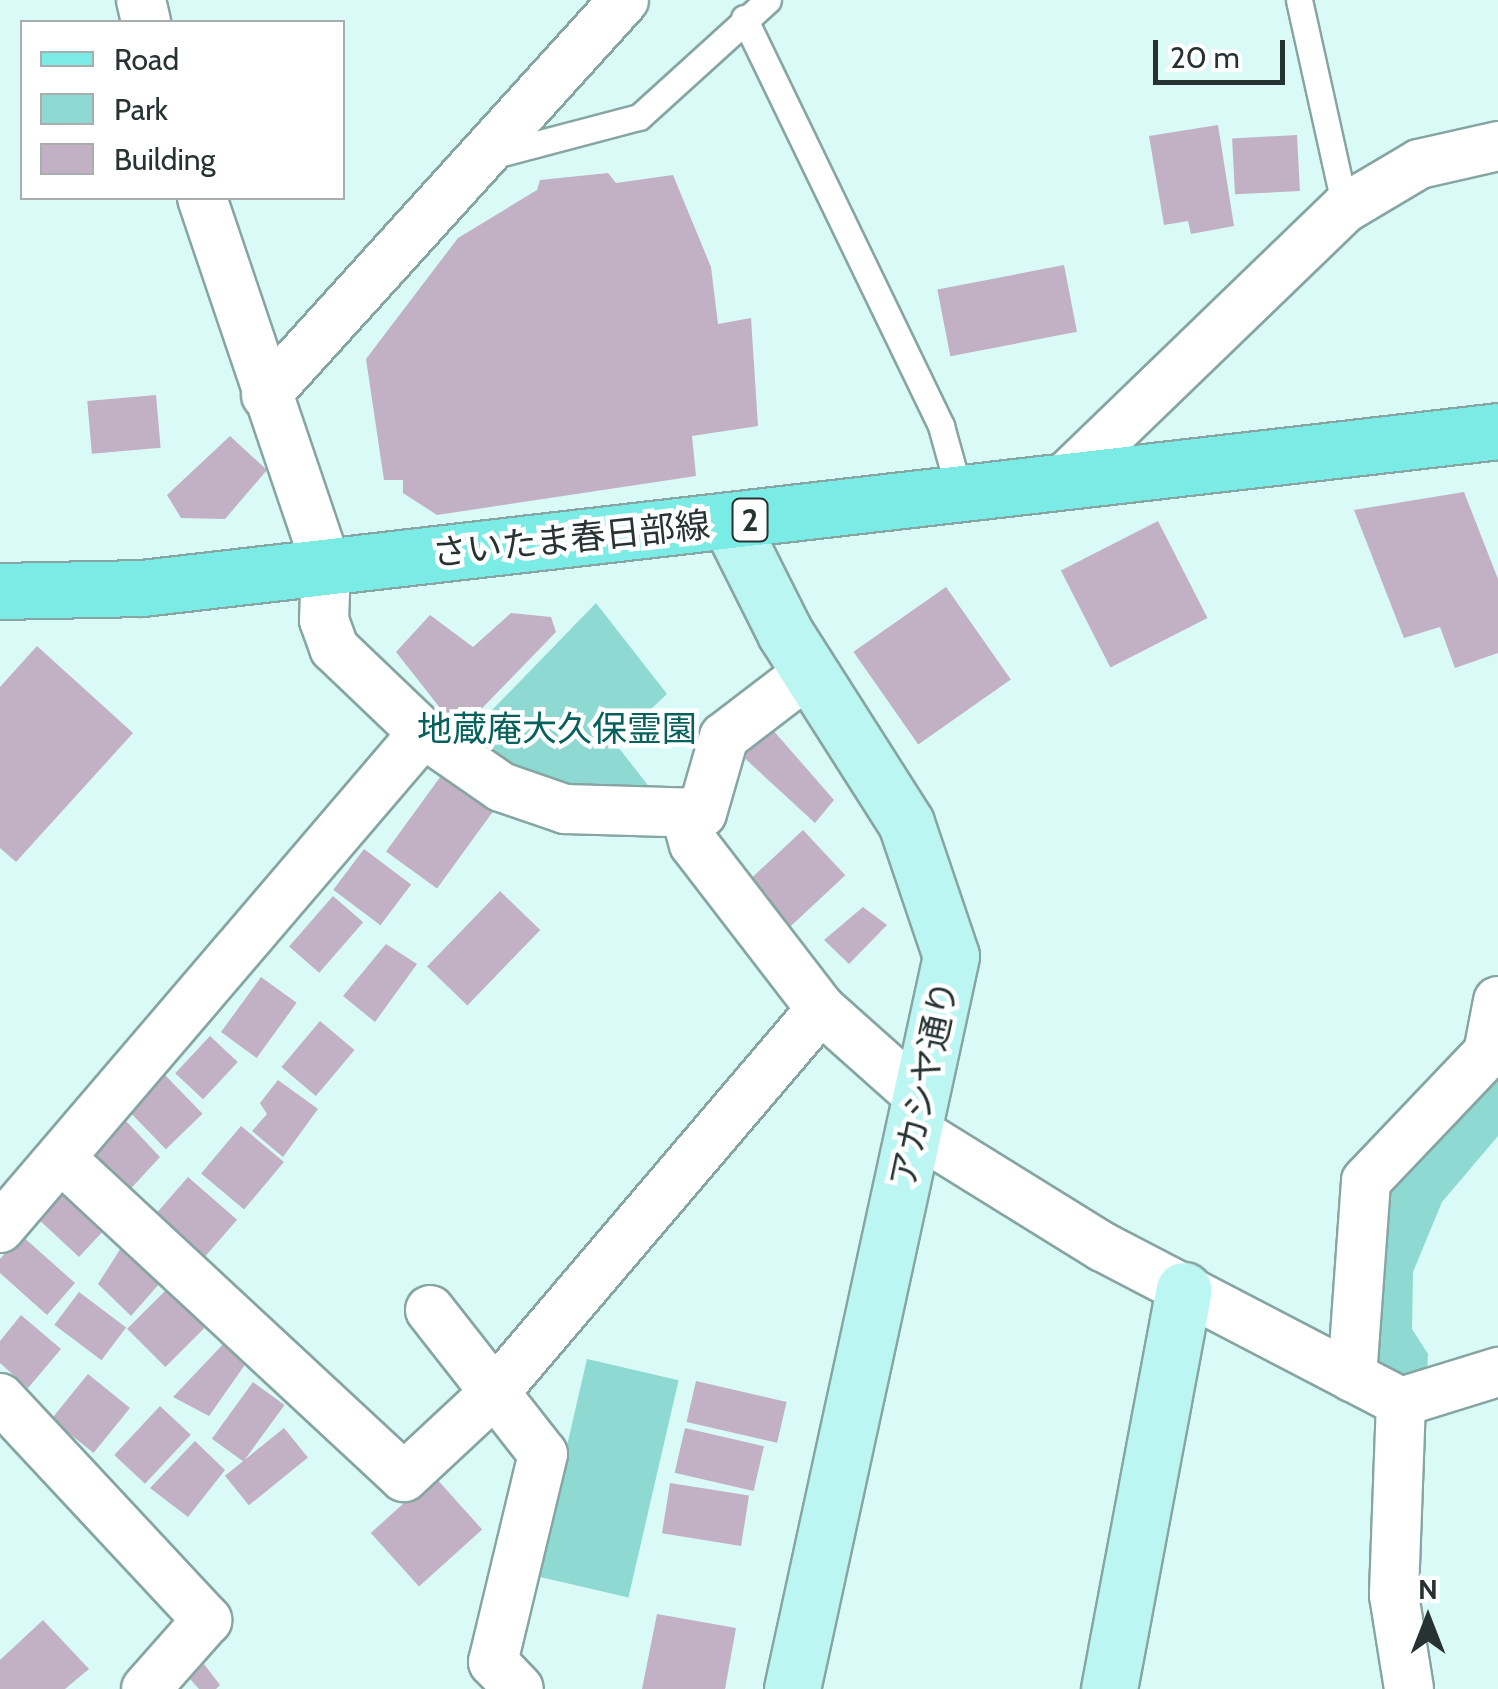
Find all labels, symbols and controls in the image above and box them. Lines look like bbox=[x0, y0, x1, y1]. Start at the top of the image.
legend bbox=[20, 20, 345, 200]
scale bar bbox=[1158, 20, 1290, 82]
text: 20 m bbox=[1170, 39, 1240, 76]
text: Road bbox=[114, 41, 179, 78]
text: Park bbox=[114, 91, 168, 128]
text: Building bbox=[114, 141, 216, 178]
road number: 2 bbox=[730, 493, 770, 547]
street label: さいたま春日部線 bbox=[430, 503, 712, 575]
park label: 地蔵庵大久保霊園 bbox=[417, 708, 697, 750]
street label: アカシヤ通り bbox=[882, 977, 966, 1191]
north arrow bbox=[1378, 1569, 1478, 1669]
text: N bbox=[1418, 1572, 1438, 1606]

